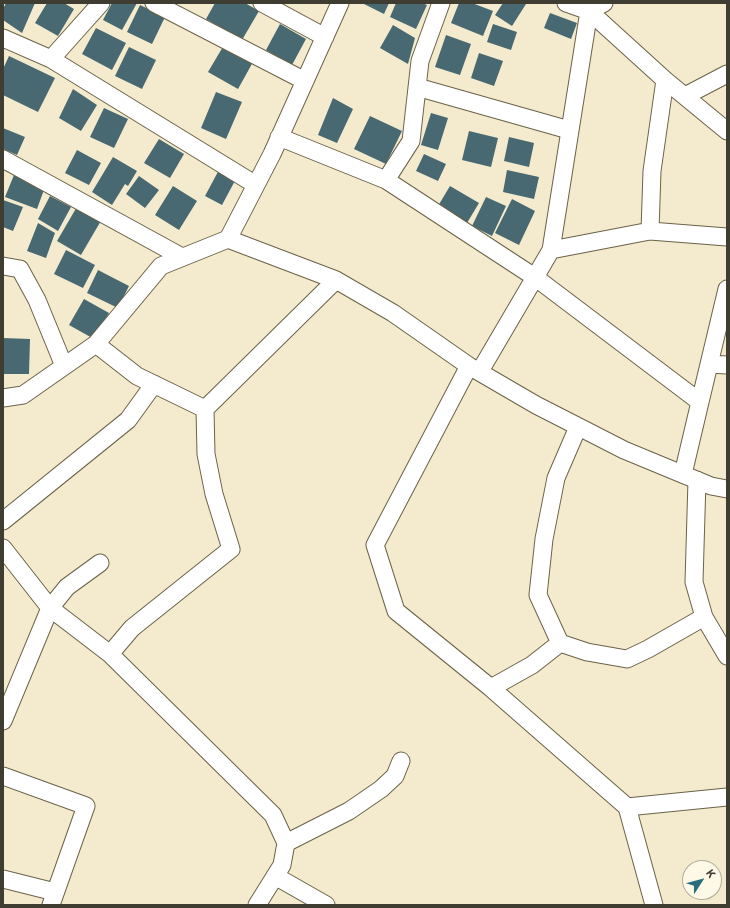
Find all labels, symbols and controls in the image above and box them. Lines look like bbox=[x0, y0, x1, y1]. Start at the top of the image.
north arrow bbox=[682, 860, 722, 900]
text: K bbox=[703, 866, 719, 881]

